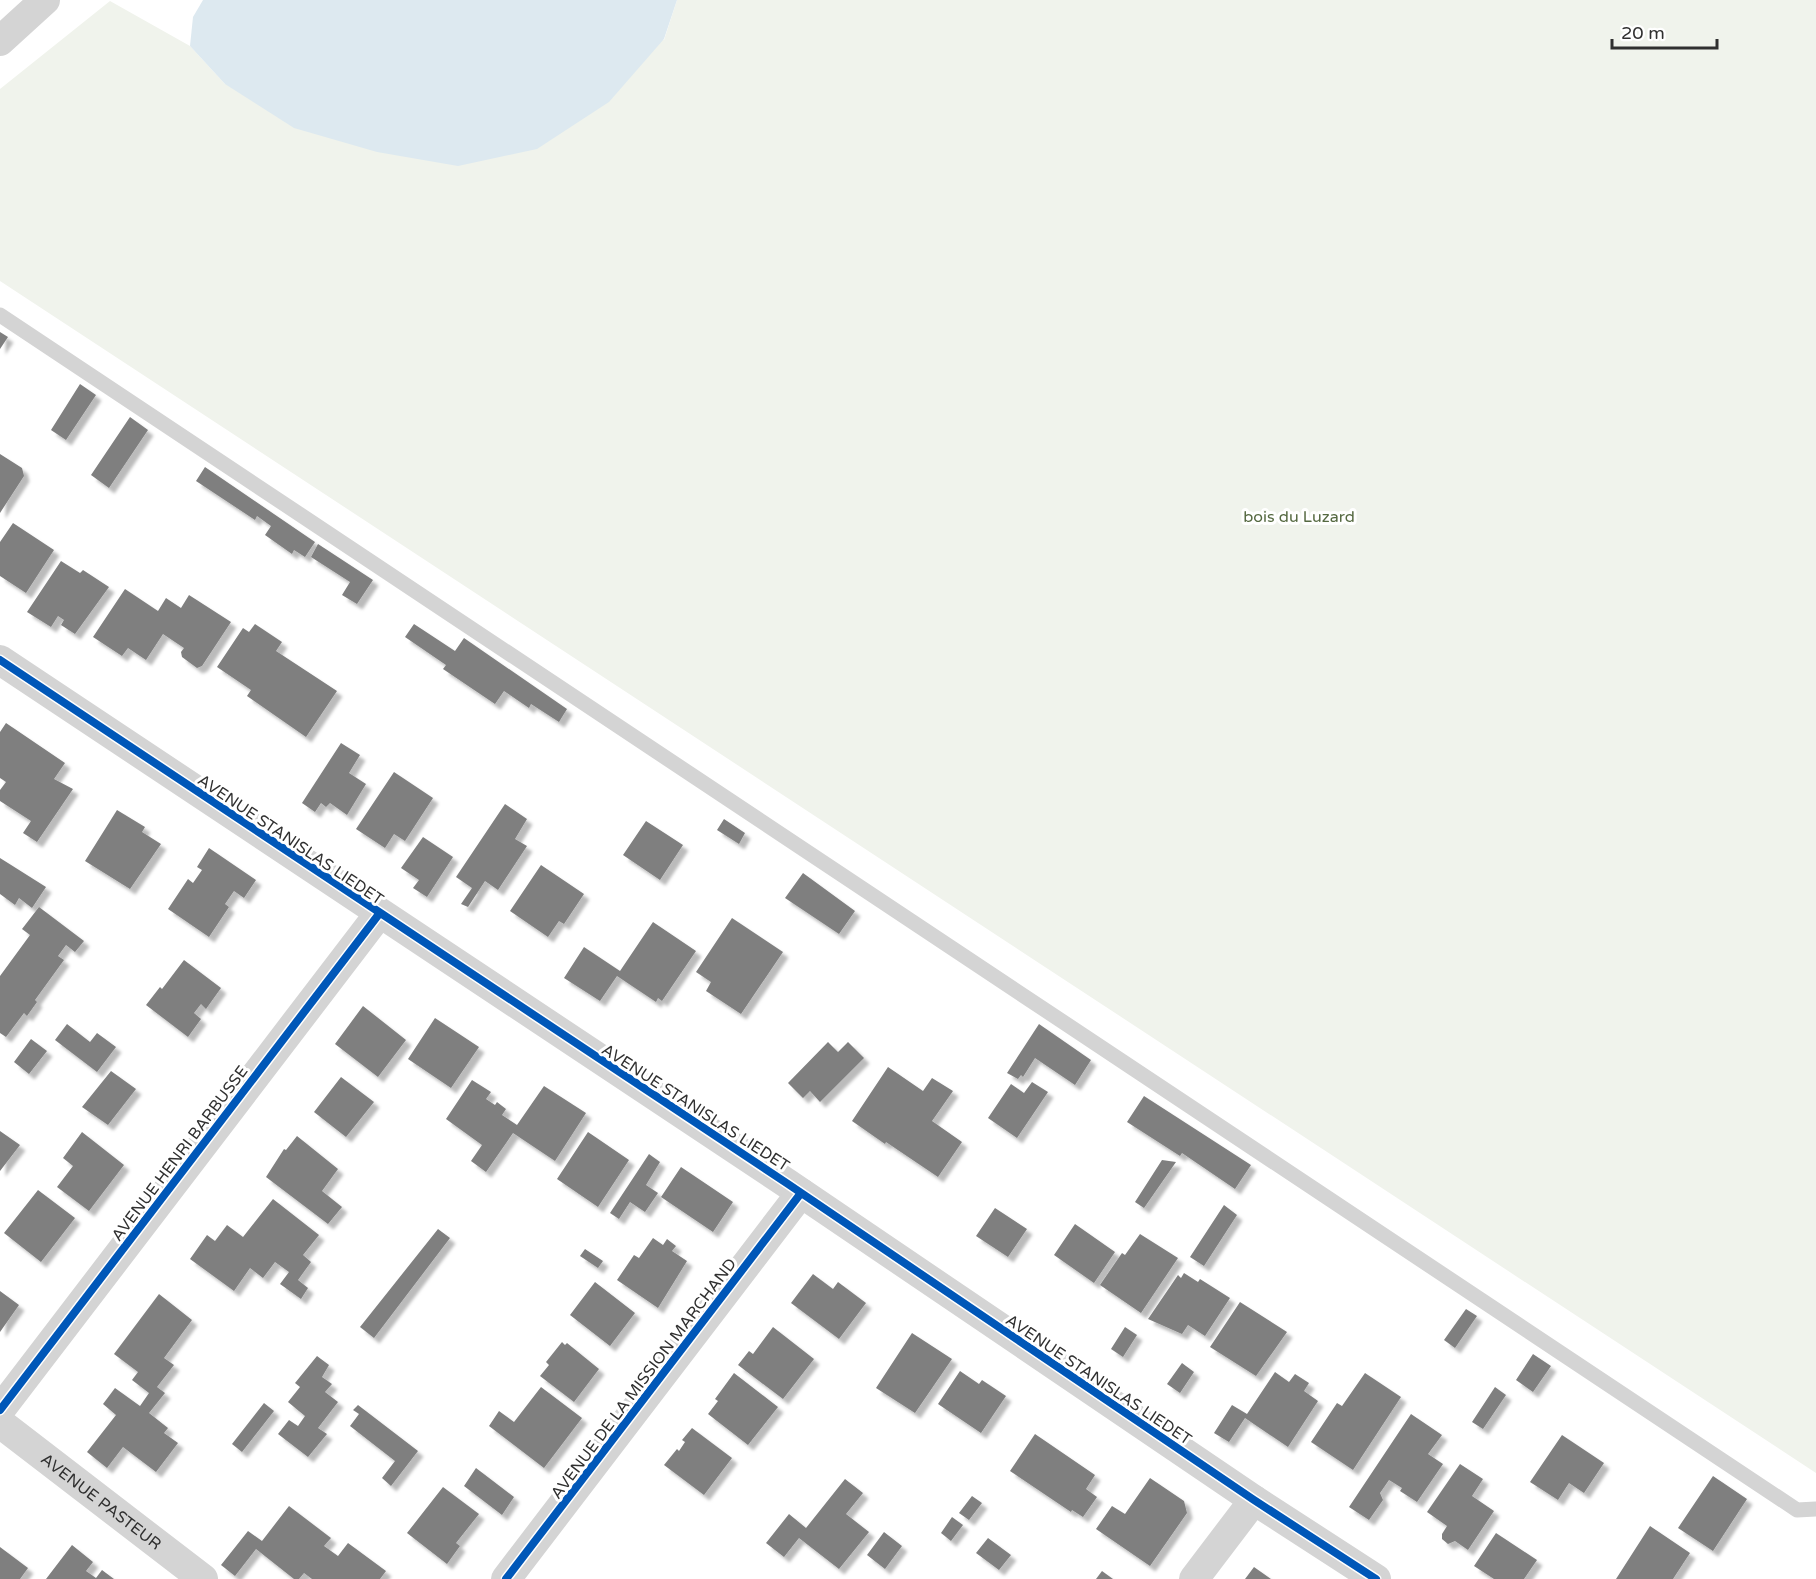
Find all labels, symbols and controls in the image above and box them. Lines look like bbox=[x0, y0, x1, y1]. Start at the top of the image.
scale bar bbox=[1612, 12, 1717, 50]
text: 20 m bbox=[1621, 22, 1665, 44]
park label: bois du Luzard bbox=[1243, 507, 1355, 527]
street label: AVENUE STANISLAS LIEDET bbox=[194, 770, 387, 910]
street label: AVENUE STANISLAS LIEDET bbox=[598, 1040, 793, 1176]
street label: AVENUE HENRI BARBUSSE bbox=[107, 1062, 252, 1245]
street label: AVENUE DE LA MISSION MARCHAND bbox=[547, 1254, 741, 1503]
street label: AVENUE STANISLAS LIEDET bbox=[1002, 1310, 1195, 1450]
street label: AVENUE PASTEUR bbox=[37, 1449, 165, 1554]

